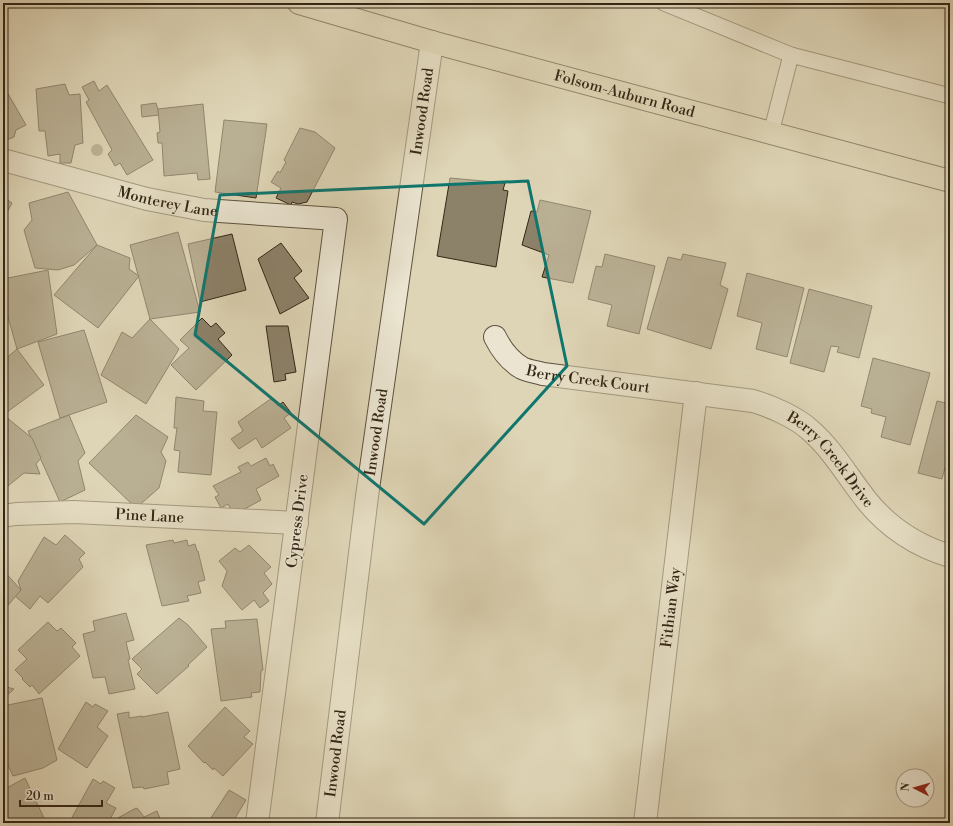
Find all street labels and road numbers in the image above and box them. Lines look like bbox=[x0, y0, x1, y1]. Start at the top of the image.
street label: Inwood Road bbox=[407, 66, 438, 156]
street label: Folsom-Auburn Road bbox=[552, 66, 697, 122]
street label: Monterey Lane bbox=[115, 182, 218, 221]
street label: Berry Creek Court bbox=[523, 361, 652, 398]
street label: Inwood Road bbox=[361, 387, 392, 477]
street label: Berry Creek Drive bbox=[783, 407, 878, 512]
street label: Cypress Drive bbox=[282, 473, 313, 569]
street label: Pine Lane bbox=[115, 505, 185, 527]
street label: Fithian Way bbox=[657, 566, 685, 649]
street label: Inwood Road bbox=[321, 708, 351, 798]

